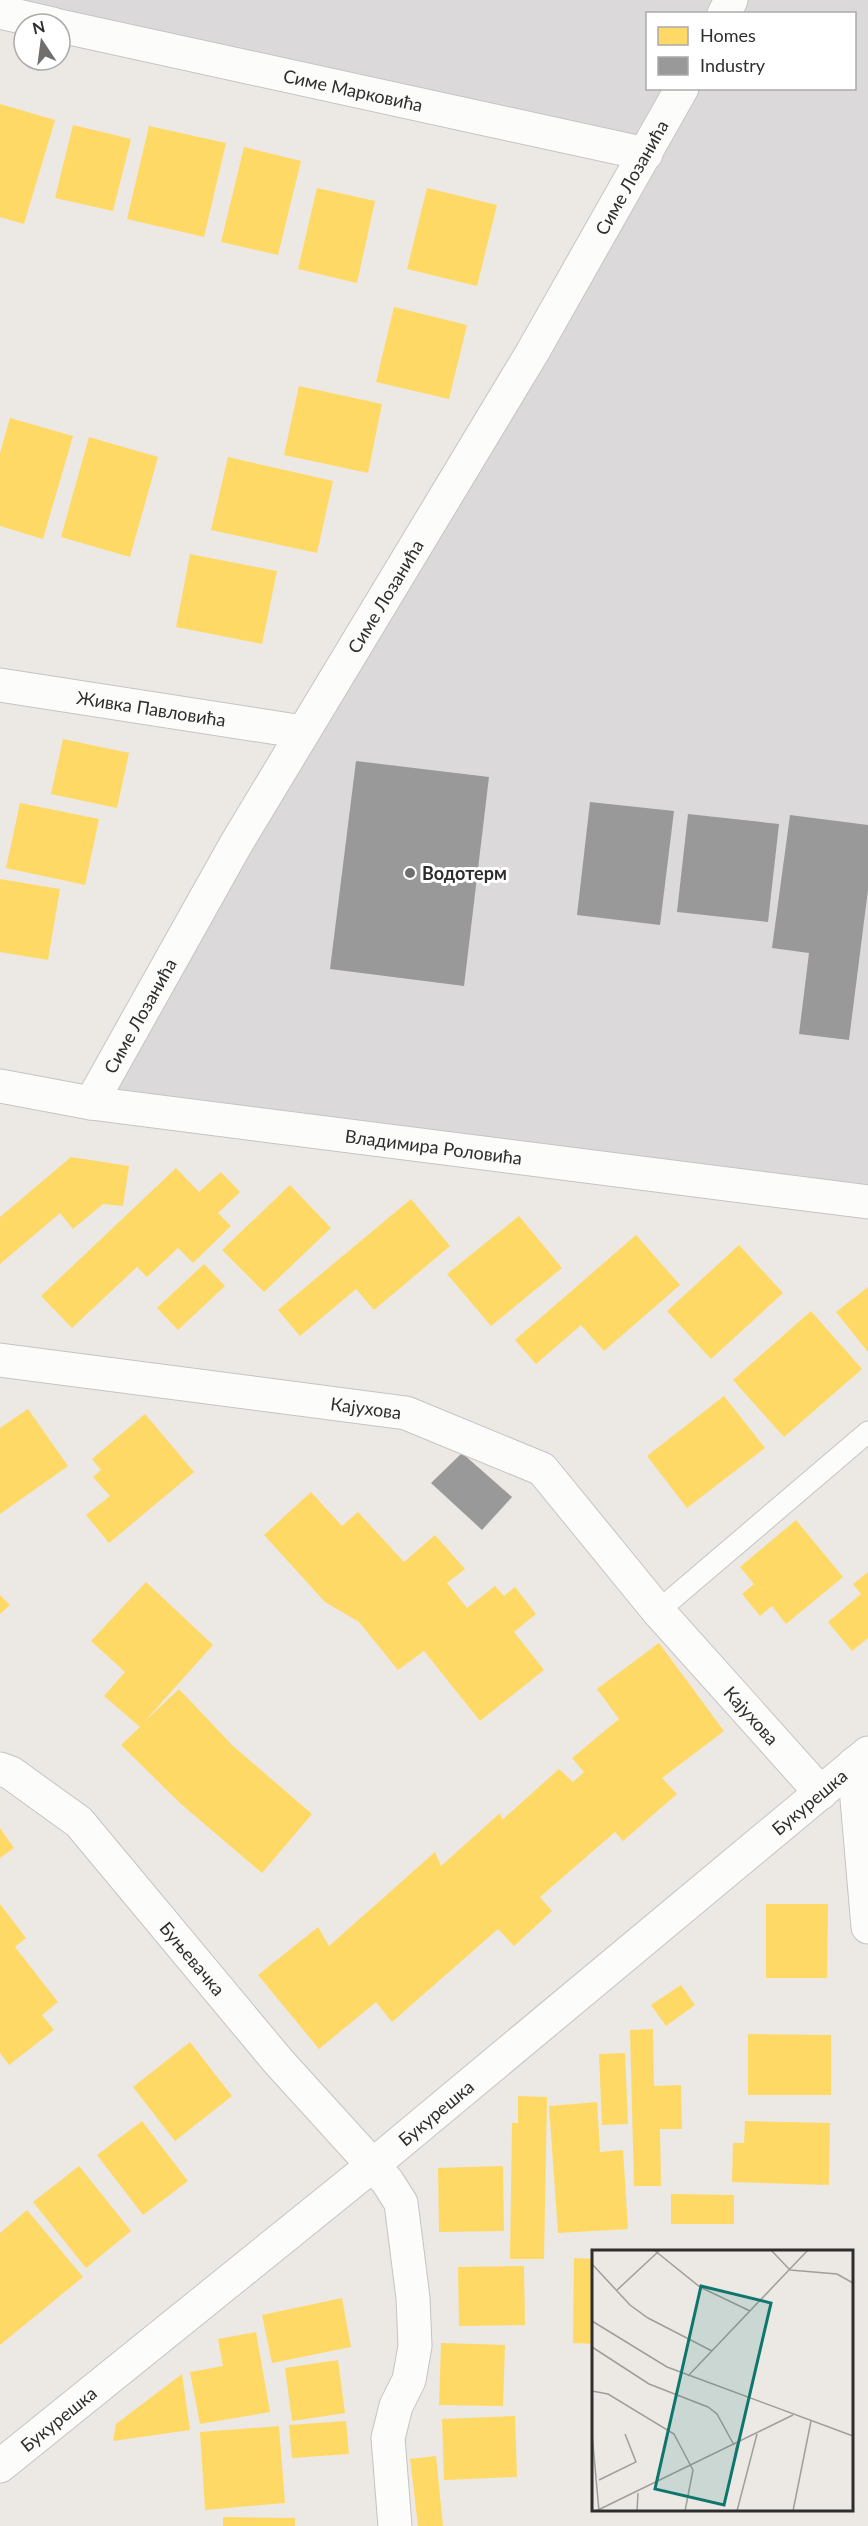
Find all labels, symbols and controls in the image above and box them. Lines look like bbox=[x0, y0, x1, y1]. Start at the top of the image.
north arrow bbox=[12, 12, 72, 72]
legend bbox=[646, 12, 856, 90]
text: N bbox=[30, 16, 47, 38]
text: Homes bbox=[700, 24, 756, 46]
text: Industry bbox=[700, 54, 766, 76]
street label: Симе Марковића bbox=[281, 64, 425, 116]
street label: Симе Лозанића bbox=[590, 116, 673, 239]
street label: Симе Лозанића bbox=[343, 536, 428, 657]
street label: Живка Павловића bbox=[75, 686, 227, 731]
place label: Водотерм bbox=[422, 862, 507, 884]
marker: Водотерм bbox=[403, 866, 417, 880]
street label: Симе Лозанића bbox=[99, 954, 181, 1077]
street label: Владимира Роловића bbox=[344, 1124, 523, 1169]
street label: Кајухова bbox=[329, 1392, 403, 1423]
street label: Кајухова bbox=[720, 1682, 783, 1749]
street label: Букурешка bbox=[767, 1764, 851, 1839]
street label: Буњевачка bbox=[155, 1917, 230, 2000]
street label: Букурешка bbox=[394, 2075, 478, 2150]
inset map bbox=[592, 2250, 853, 2511]
street label: Букурешка bbox=[16, 2382, 101, 2456]

